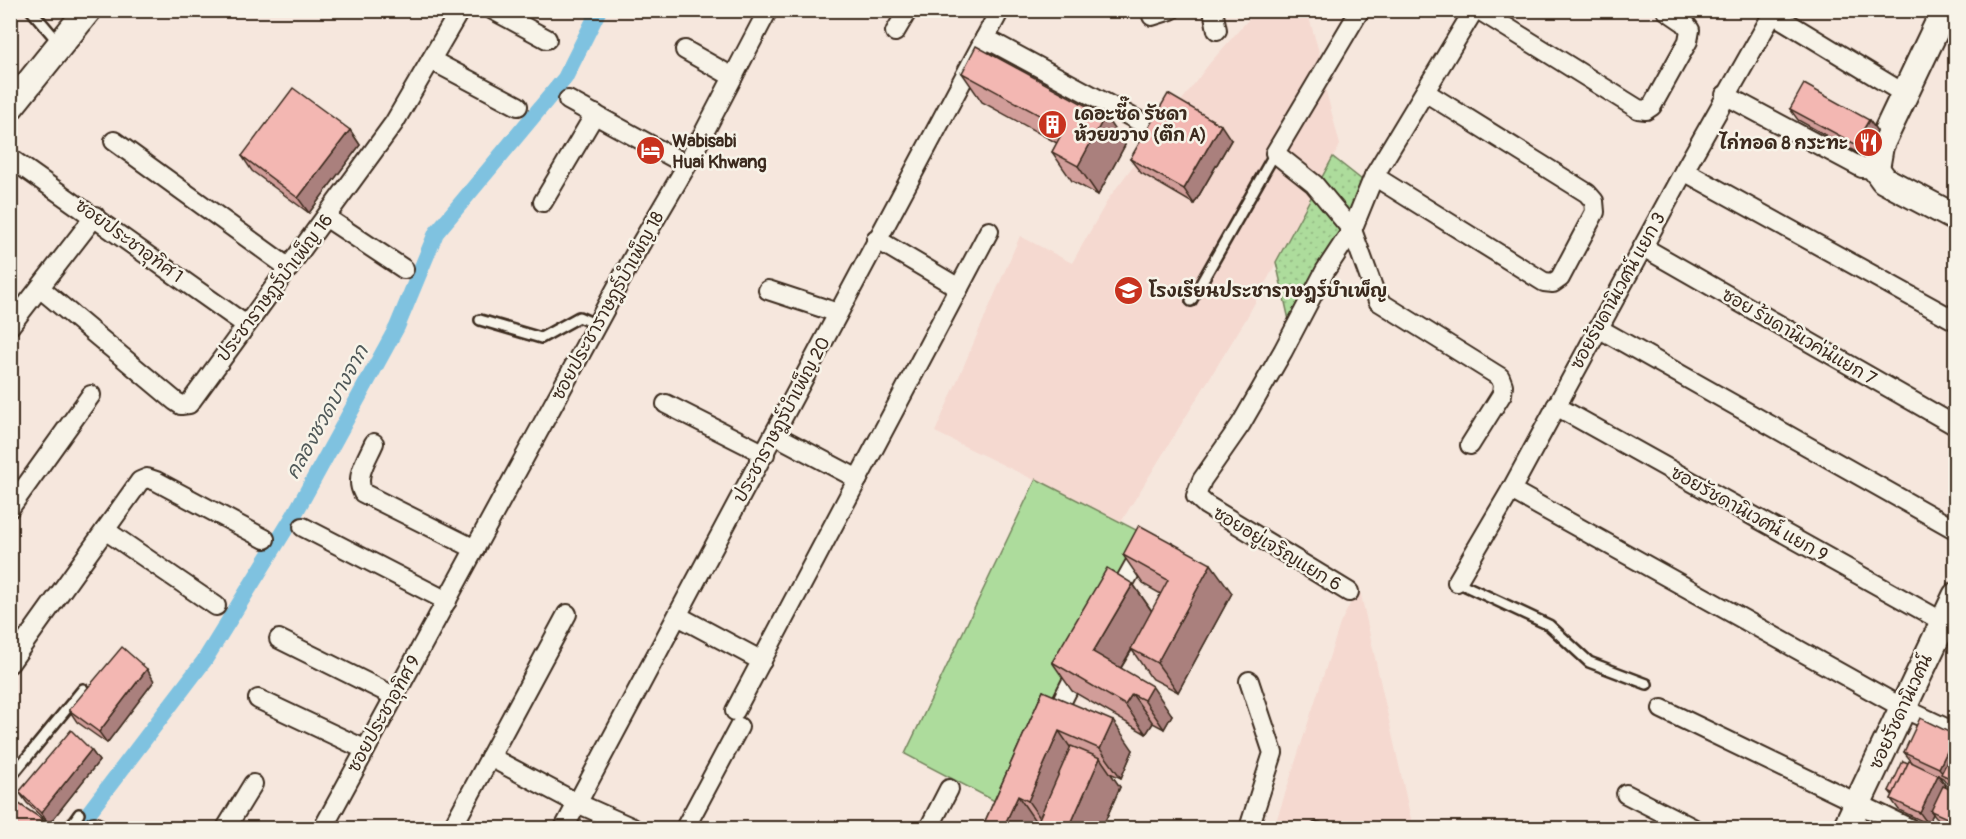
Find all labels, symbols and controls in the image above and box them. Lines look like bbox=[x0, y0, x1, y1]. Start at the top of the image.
place label: เดอะซี๊ด รัชดา ห้วยขวาง (ตึก A) bbox=[1074, 96, 1207, 147]
building icon: เดอะซี๊ด รัชดา ห้วยขวาง (ตึก A) bbox=[1037, 108, 1069, 140]
restaurant icon: ไก่ทอด 8 กระทะ bbox=[1853, 127, 1885, 159]
place label: Wabisabi Huai Khwang bbox=[672, 130, 766, 174]
place label: ไก่ทอด 8 กระทะ bbox=[1718, 131, 1848, 155]
hotel icon: Wabisabi Huai Khwang bbox=[635, 135, 667, 167]
street label: ซอยประชาอุทิศ 1 bbox=[69, 194, 188, 290]
street label: ซอยประชาราษฎร์บำเพ็ญ 18 bbox=[545, 207, 669, 404]
street label: ซอยร้ขดานิเวศน์ แยก 3 bbox=[1564, 207, 1671, 374]
street label: ประชาราษฎร์บำเพ็ญ 16 bbox=[210, 208, 338, 367]
school or university icon: โรงเรียนประชาราษฎร์บำเพ็ญ bbox=[1112, 275, 1144, 307]
place label: โรงเรียนประชาราษฎร์บำเพ็ญ bbox=[1148, 278, 1387, 303]
street label: ซอย ร้ขดานิเวค่นํแยก 7 bbox=[1717, 282, 1882, 391]
street label: ประชาราษฎร์บำเพ็ญ 20 bbox=[727, 332, 835, 507]
water label: คลองชวดบางจาก bbox=[280, 340, 375, 483]
street label: ซอยรัชดานิเวศน์ แยก 9 bbox=[1666, 459, 1833, 567]
street label: ซอยอยู่เจริญแยก 6 bbox=[1208, 501, 1346, 598]
street label: ซอยรัชดานิเวศน์ bbox=[1862, 650, 1938, 773]
street label: ซอยประชาอุทิศ 9 bbox=[342, 651, 427, 778]

